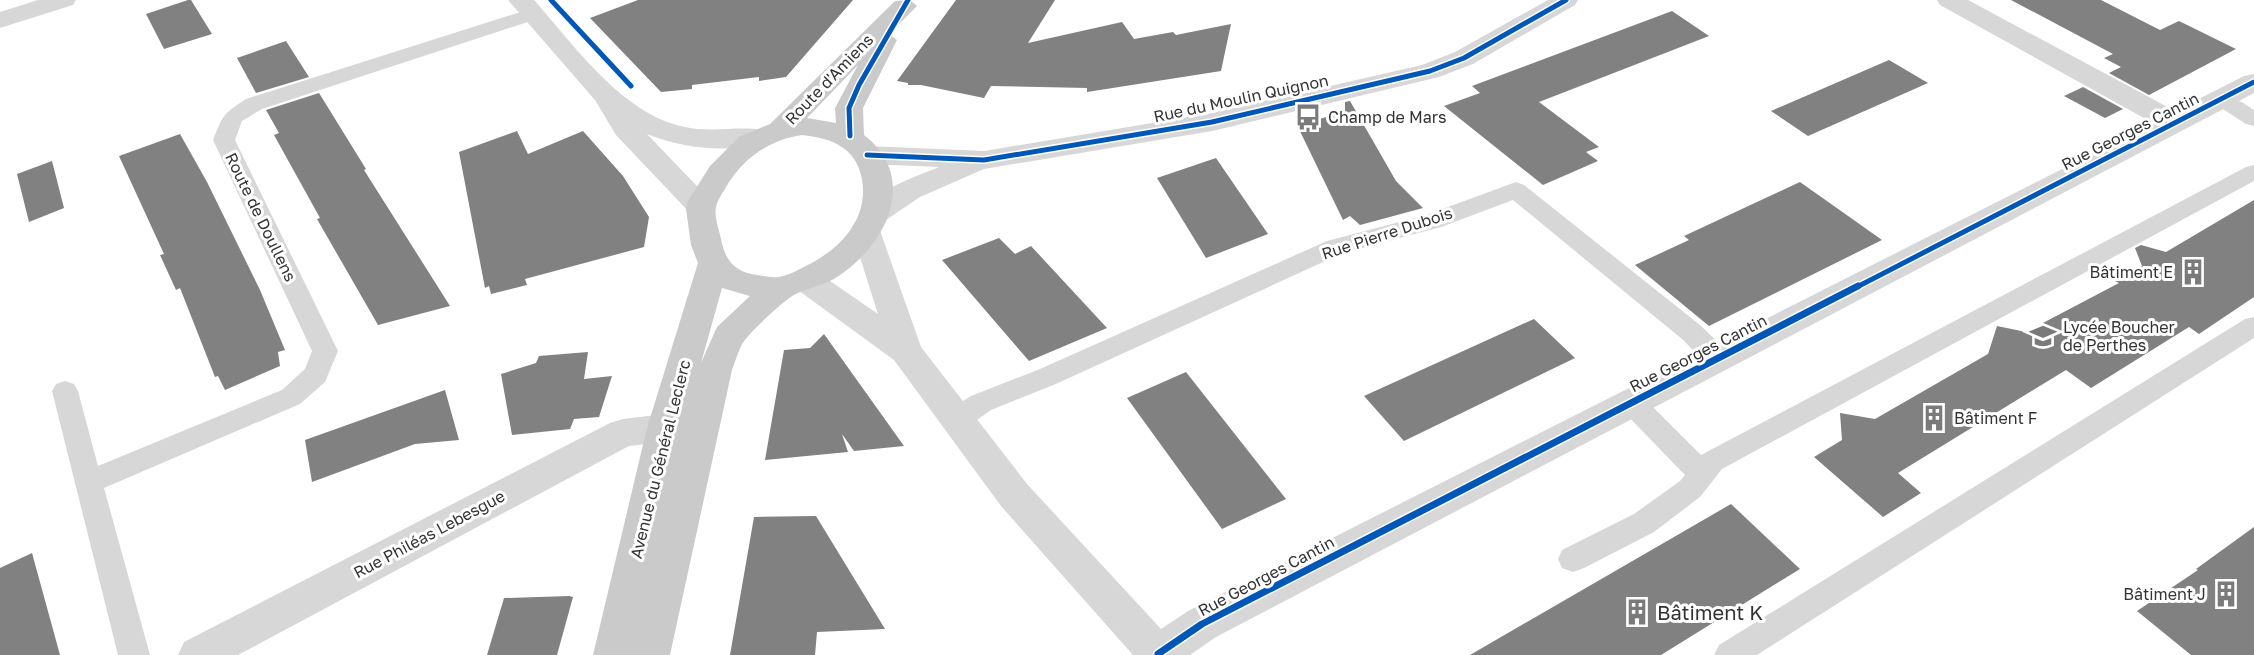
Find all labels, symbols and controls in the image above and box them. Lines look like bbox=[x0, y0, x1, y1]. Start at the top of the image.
street label: Route d'Amiens bbox=[781, 29, 877, 129]
street label: Rue du Moulin Quignon bbox=[1152, 70, 1330, 126]
street label: Rue Georges Cantin bbox=[2058, 88, 2202, 174]
bus stop icon: Champ de Mars bbox=[1293, 102, 1323, 132]
place label: Champ de Mars bbox=[1328, 107, 1446, 127]
street label: Route de Doullens bbox=[221, 149, 301, 285]
street label: Rue Pierre Dubois bbox=[1319, 202, 1455, 264]
building icon: Bâtiment E bbox=[2178, 257, 2208, 287]
place label: Bâtiment E bbox=[2089, 262, 2173, 282]
street label: Rue Georges Cantin bbox=[1626, 310, 1770, 396]
place label: Lycée Boucher de Perthes bbox=[2063, 317, 2175, 355]
school or university icon: Lycée Boucher de Perthes bbox=[2028, 321, 2058, 351]
street label: Avenue du Général Leclerc bbox=[626, 357, 694, 560]
building icon: Bâtiment F bbox=[1919, 403, 1949, 433]
place label: Bâtiment F bbox=[1954, 408, 2037, 428]
street label: Rue Philéas Lebesgue bbox=[350, 486, 508, 582]
street label: Rue Georges Cantin bbox=[1194, 532, 1338, 620]
building icon: Bâtiment J bbox=[2211, 579, 2241, 609]
place label: Bâtiment J bbox=[2123, 584, 2206, 604]
building icon: Bâtiment K bbox=[1622, 597, 1652, 627]
place label: Bâtiment K bbox=[1657, 600, 1763, 624]

